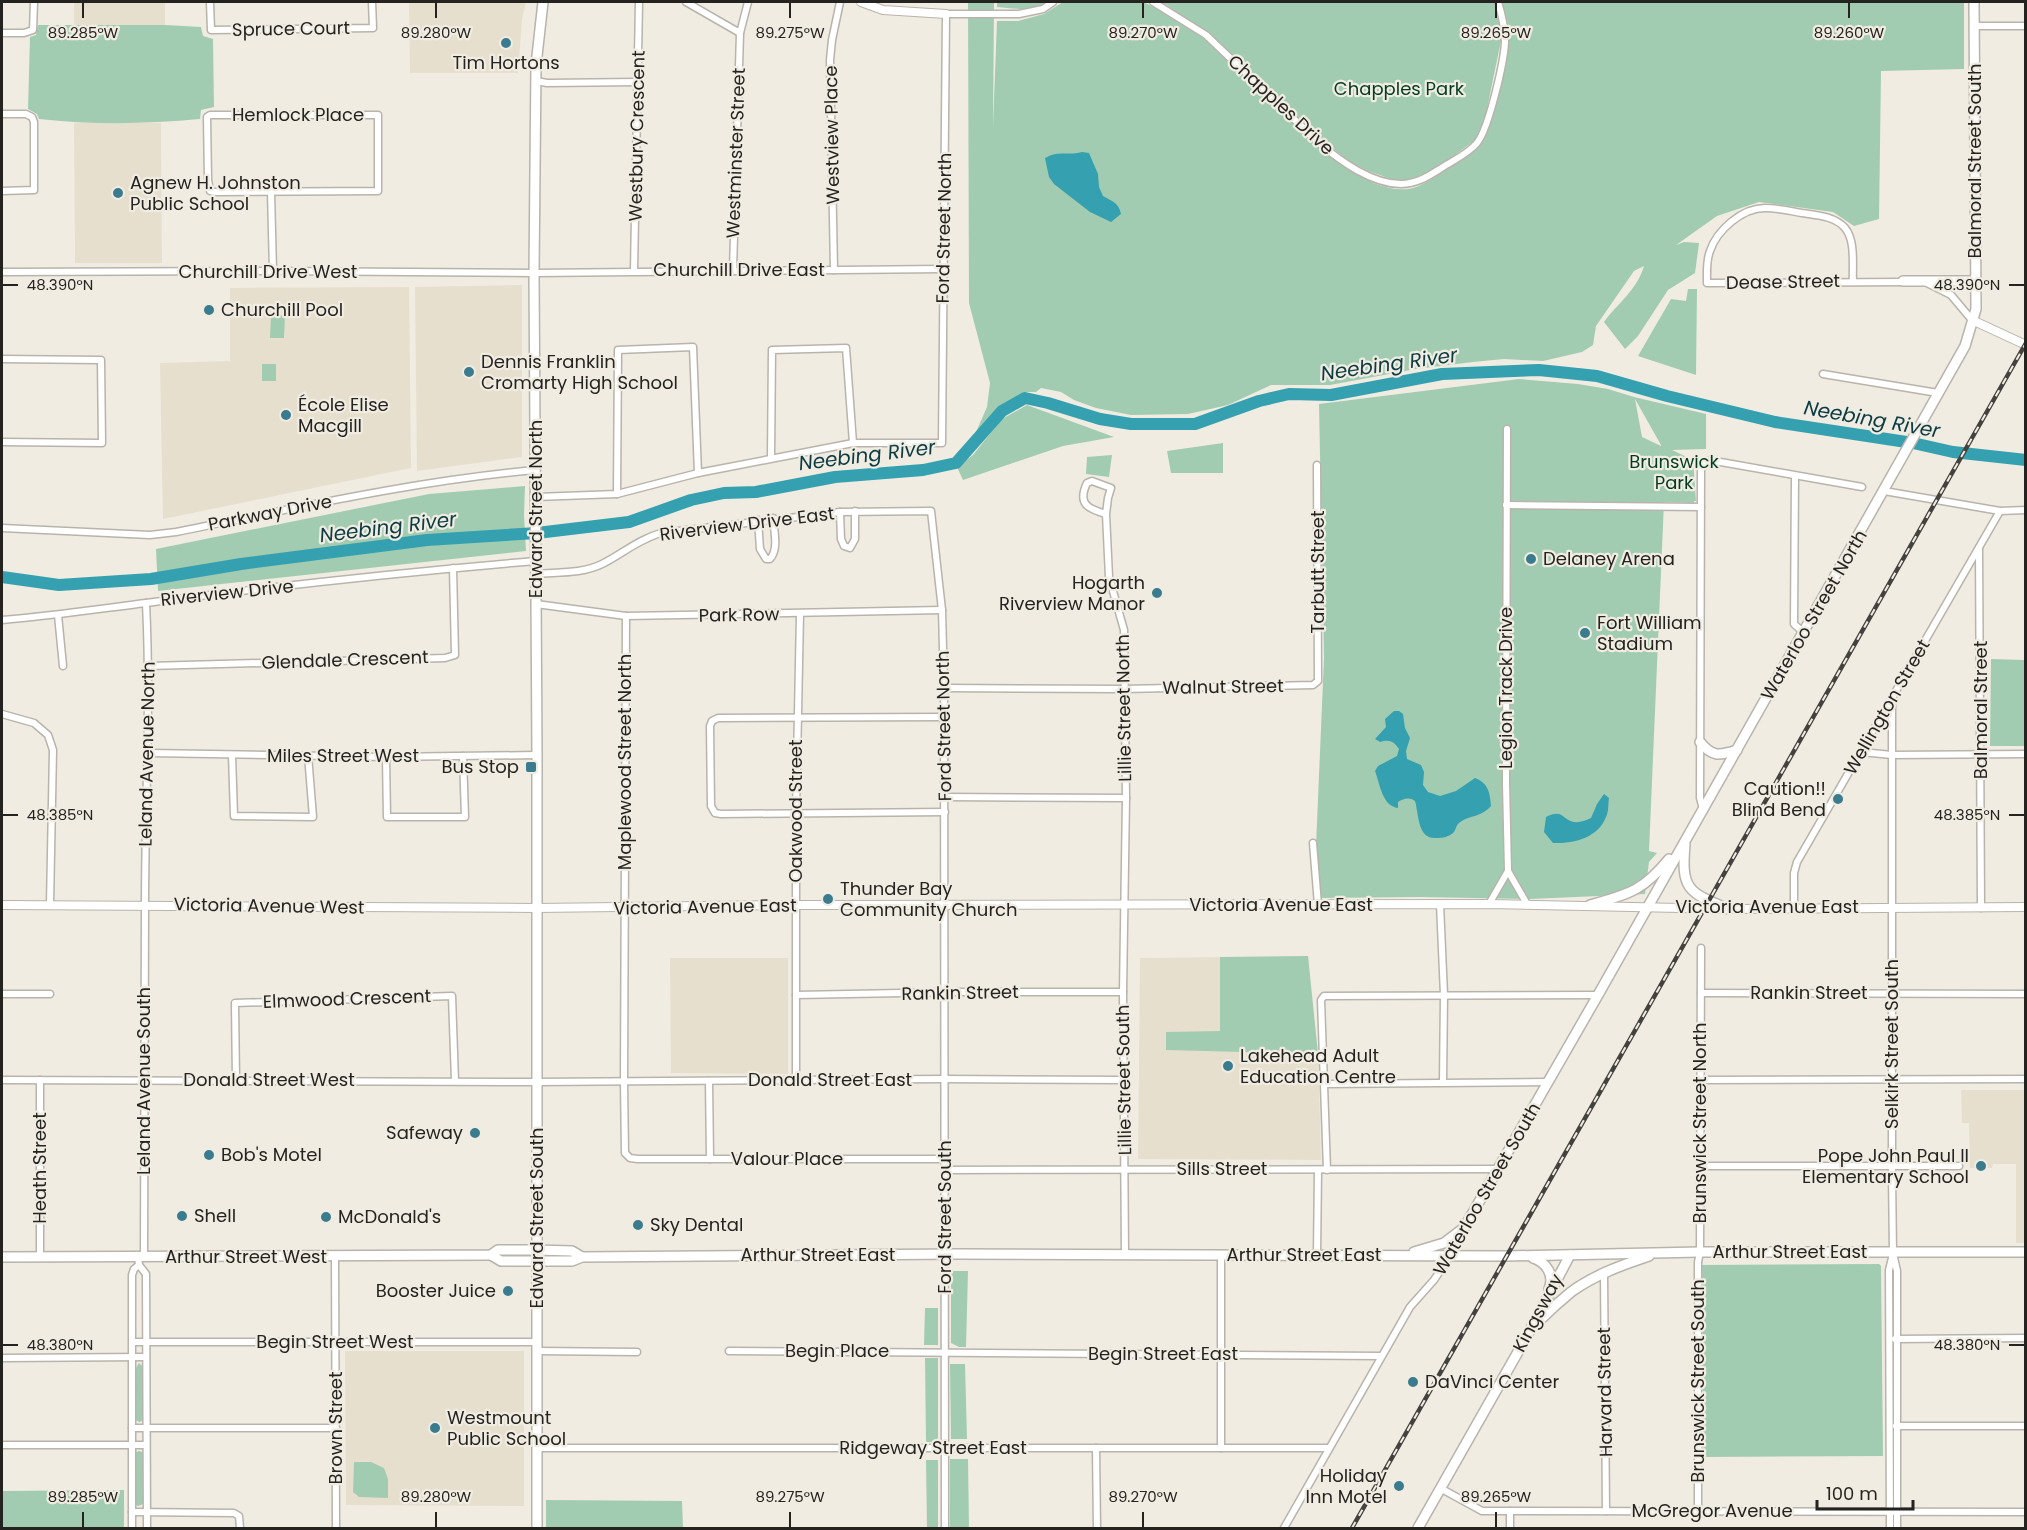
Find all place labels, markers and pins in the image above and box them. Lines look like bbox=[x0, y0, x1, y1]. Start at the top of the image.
marker: Tim Hortons bbox=[499, 36, 513, 50]
place label: Tim Hortons bbox=[452, 50, 560, 75]
place label: Agnew H. Johnston Public School bbox=[130, 170, 301, 216]
marker: Agnew H. Johnston Public School bbox=[111, 186, 125, 200]
place label: Churchill Pool bbox=[221, 297, 343, 322]
marker: Churchill Pool bbox=[202, 303, 216, 317]
place label: Dennis Franklin Cromarty High School bbox=[481, 349, 678, 395]
marker: Dennis Franklin Cromarty High School bbox=[462, 365, 476, 379]
place label: École Elise Macgill bbox=[298, 392, 389, 438]
marker: École Elise Macgill bbox=[279, 408, 293, 422]
place label: Delaney Arena bbox=[1543, 546, 1675, 571]
marker: Delaney Arena bbox=[1524, 552, 1538, 566]
place label: Hogarth Riverview Manor bbox=[999, 570, 1145, 616]
marker: Hogarth Riverview Manor bbox=[1150, 586, 1164, 600]
place label: Fort William Stadium bbox=[1597, 610, 1702, 656]
marker: Fort William Stadium bbox=[1578, 626, 1592, 640]
place label: Bus Stop bbox=[441, 754, 519, 779]
marker: Bus Stop bbox=[524, 760, 538, 774]
place label: Caution!! Blind Bend bbox=[1732, 776, 1826, 822]
marker: Caution!! Blind Bend bbox=[1831, 792, 1845, 806]
place label: Thunder Bay Community Church bbox=[840, 876, 1018, 922]
marker: Thunder Bay Community Church bbox=[821, 892, 835, 906]
place label: Lakehead Adult Education Centre bbox=[1240, 1043, 1396, 1089]
marker: Lakehead Adult Education Centre bbox=[1221, 1059, 1235, 1073]
place label: Safeway bbox=[386, 1120, 463, 1145]
marker: Safeway bbox=[468, 1126, 482, 1140]
place label: Bob's Motel bbox=[221, 1142, 322, 1167]
place label: Pope John Paul II Elementary School bbox=[1802, 1143, 1969, 1189]
marker: Bob's Motel bbox=[202, 1148, 216, 1162]
marker: Pope John Paul II Elementary School bbox=[1974, 1159, 1988, 1173]
place label: Shell bbox=[194, 1203, 236, 1228]
place label: McDonald's bbox=[338, 1204, 441, 1229]
marker: Shell bbox=[175, 1209, 189, 1223]
marker: McDonald's bbox=[319, 1210, 333, 1224]
place label: Sky Dental bbox=[650, 1212, 743, 1237]
marker: Sky Dental bbox=[631, 1218, 645, 1232]
place label: Booster Juice bbox=[376, 1278, 496, 1303]
marker: Booster Juice bbox=[501, 1284, 515, 1298]
place label: DaVinci Center bbox=[1425, 1369, 1559, 1394]
marker: DaVinci Center bbox=[1406, 1375, 1420, 1389]
place label: Westmount Public School bbox=[447, 1405, 566, 1451]
marker: Westmount Public School bbox=[428, 1421, 442, 1435]
place label: Holiday Inn Motel bbox=[1306, 1463, 1387, 1509]
marker: Holiday Inn Motel bbox=[1392, 1479, 1406, 1493]

